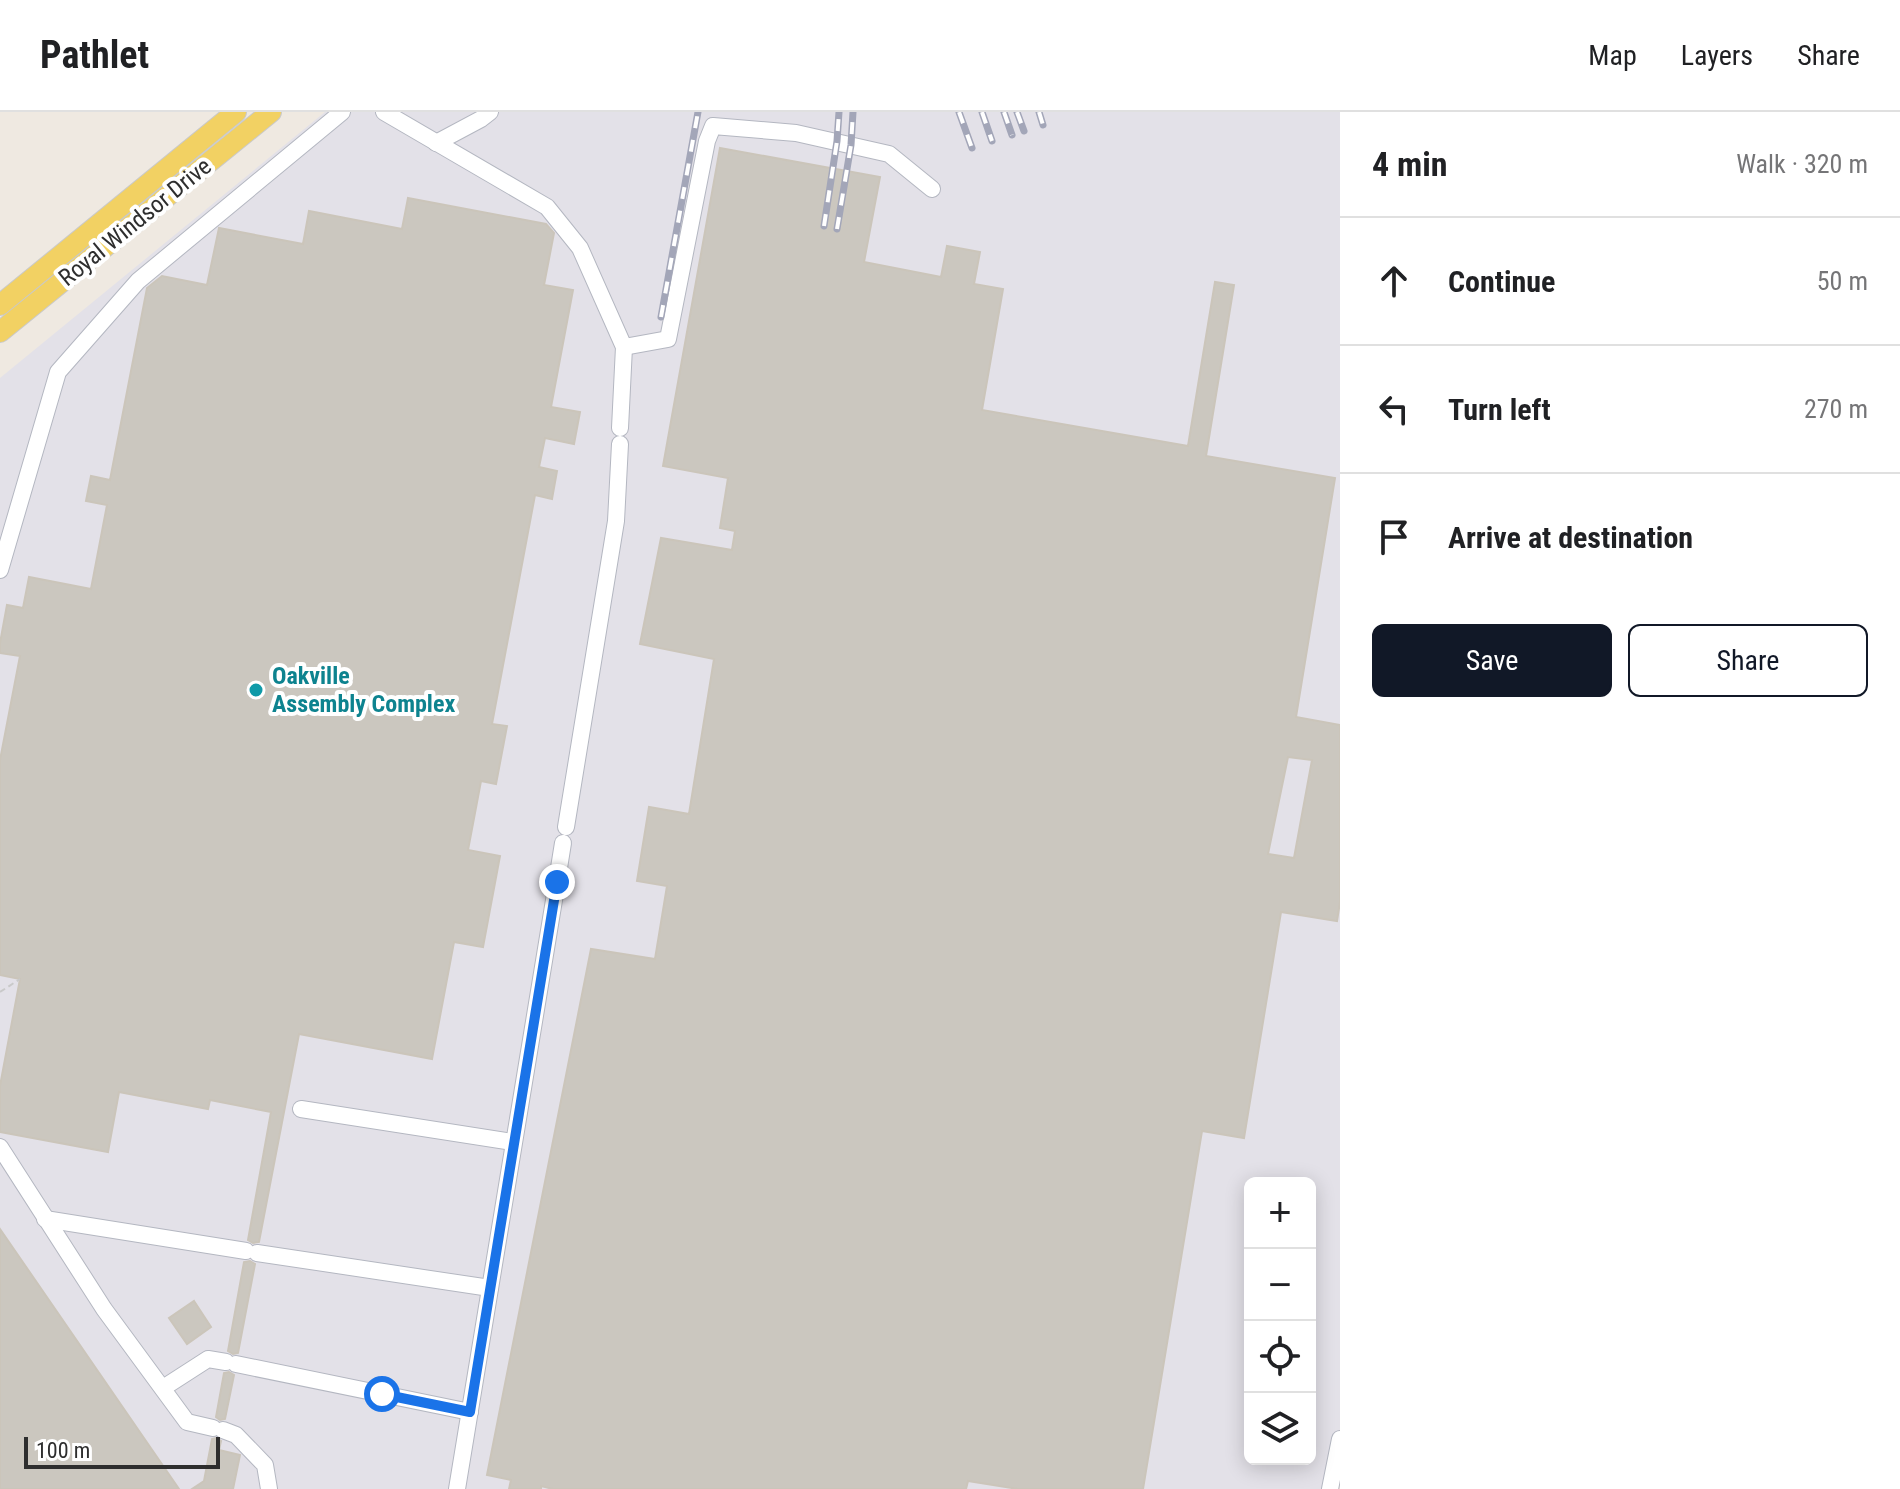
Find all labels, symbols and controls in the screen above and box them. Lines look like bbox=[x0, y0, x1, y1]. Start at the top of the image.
text: Pathlet bbox=[40, 33, 149, 77]
text: Map bbox=[1588, 39, 1637, 72]
text: Layers bbox=[1681, 39, 1753, 72]
text: Share bbox=[1797, 39, 1860, 72]
text: 4 min bbox=[1372, 144, 1448, 184]
text: Walk · 320 m bbox=[1736, 149, 1868, 179]
street label: Royal Windsor Drive bbox=[53, 152, 217, 292]
icon: ahead bbox=[1372, 259, 1416, 303]
text: Continue bbox=[1448, 264, 1555, 299]
text: 50 m bbox=[1817, 266, 1868, 296]
icon: left bbox=[1372, 387, 1416, 431]
text: Turn left bbox=[1448, 392, 1551, 427]
text: 270 m bbox=[1804, 394, 1868, 424]
icon: arrive bbox=[1372, 515, 1416, 559]
text: Arrive at destination bbox=[1448, 520, 1693, 555]
button: Save bbox=[1372, 624, 1612, 697]
button: Share bbox=[1628, 624, 1868, 697]
place label: Oakville Assembly Complex bbox=[272, 662, 455, 718]
marker: Oakville Assembly Complex bbox=[247, 681, 265, 699]
route end bbox=[539, 864, 575, 900]
map controls bbox=[1244, 1177, 1316, 1465]
button: + bbox=[1244, 1177, 1316, 1249]
button: − bbox=[1244, 1249, 1316, 1321]
button: locate bbox=[1244, 1321, 1316, 1393]
route start bbox=[364, 1376, 400, 1412]
button: layers bbox=[1244, 1393, 1316, 1465]
scale bar bbox=[24, 1433, 220, 1469]
text: 100 m bbox=[36, 1438, 90, 1463]

